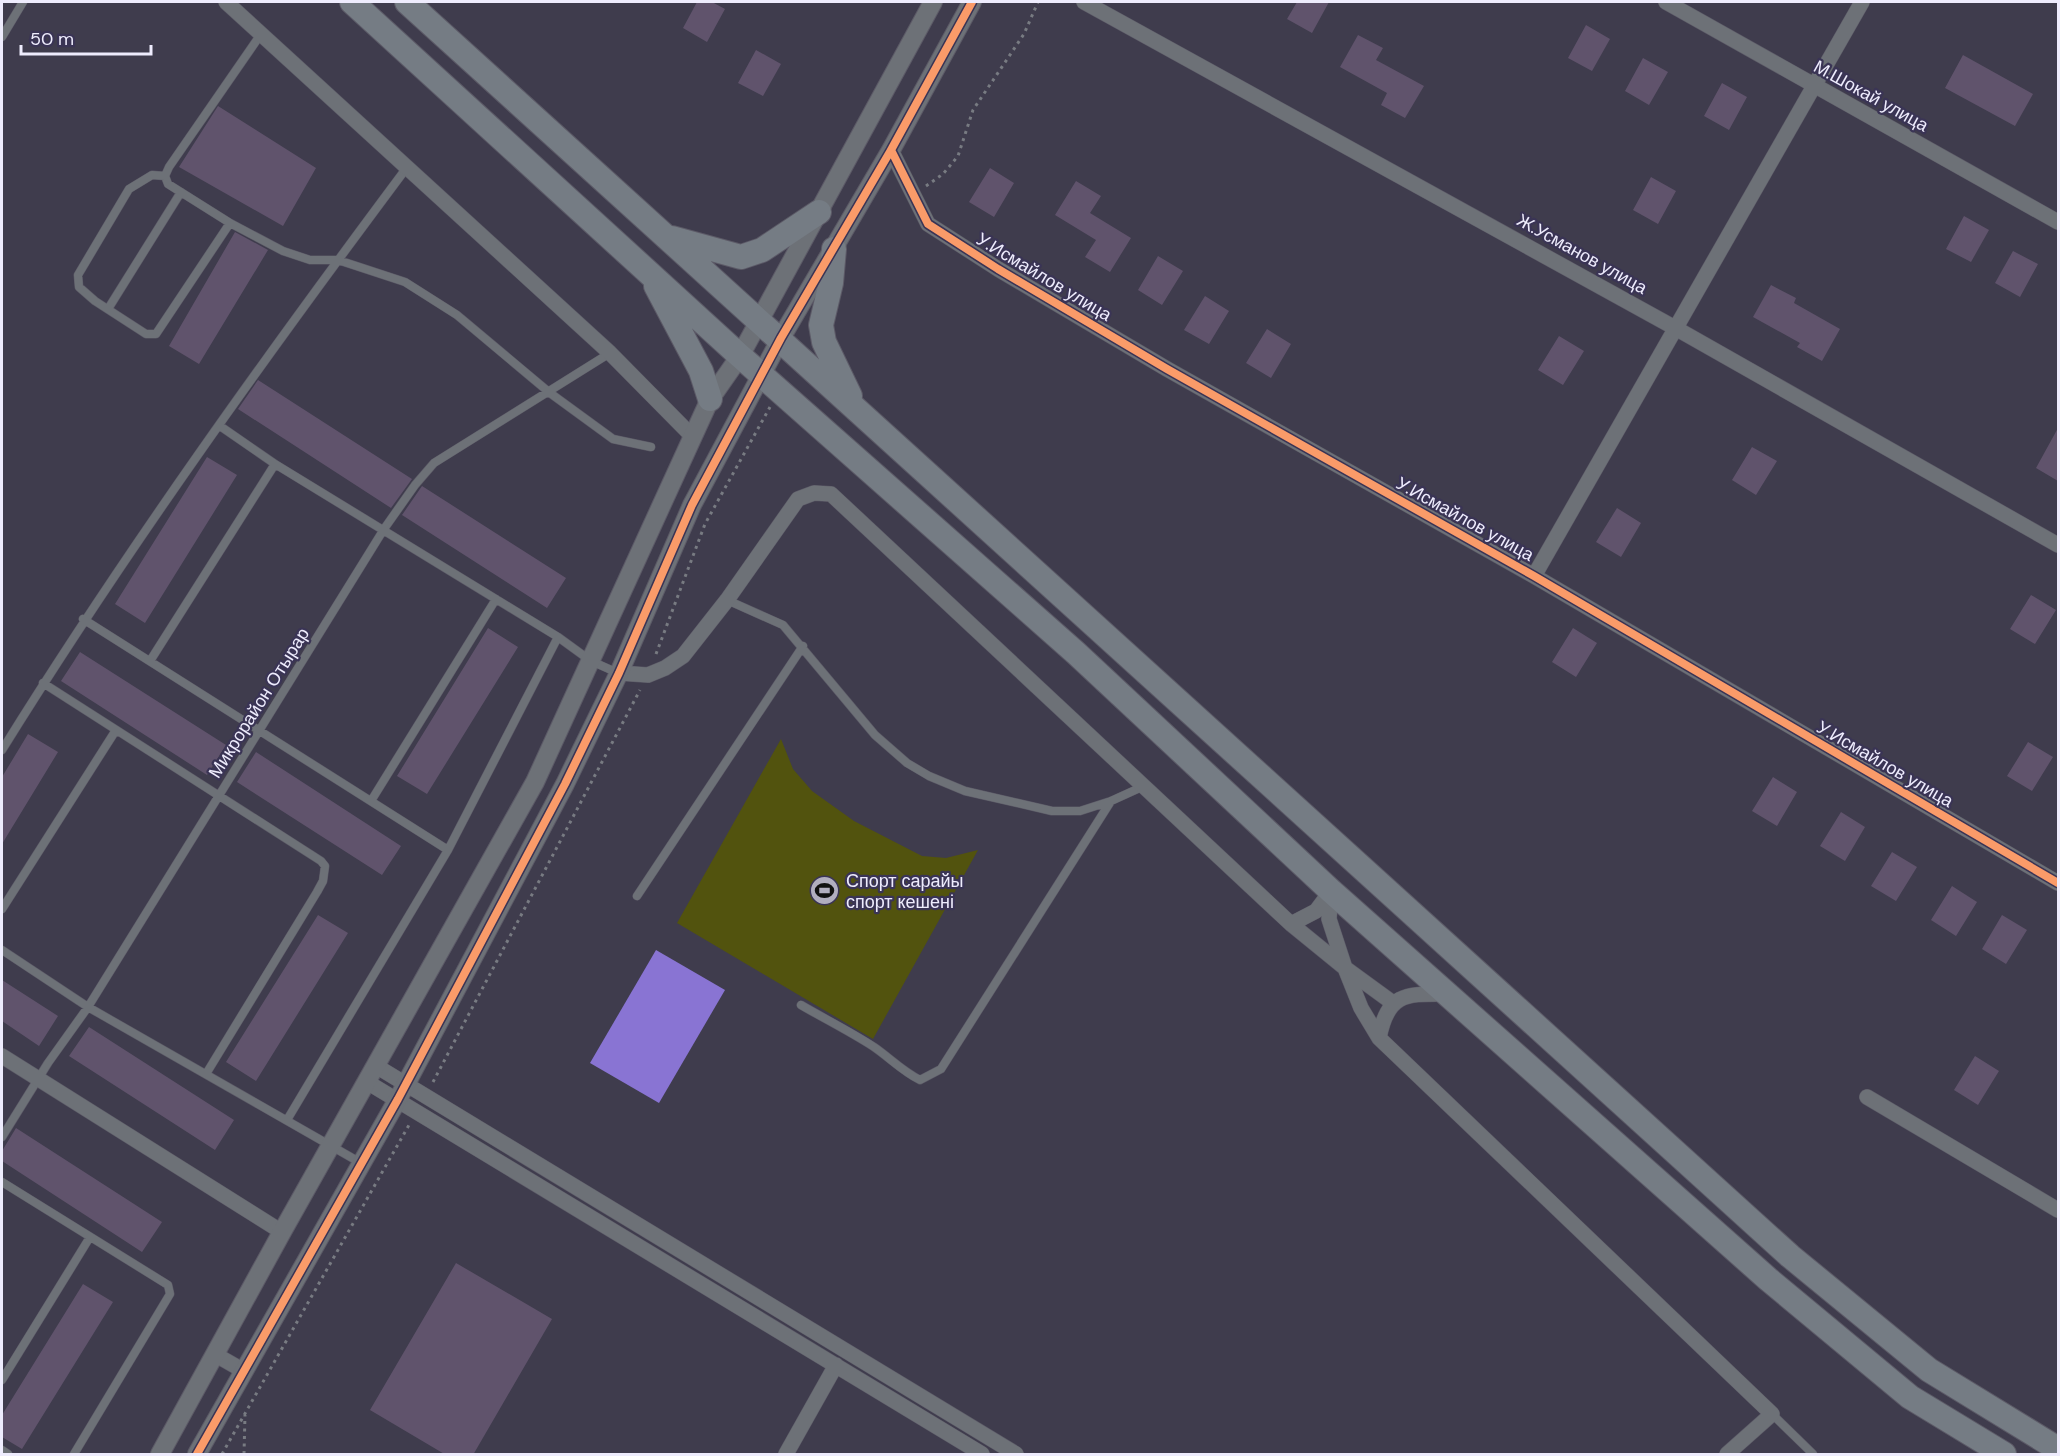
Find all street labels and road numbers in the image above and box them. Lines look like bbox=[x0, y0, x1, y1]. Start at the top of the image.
street label: М.Шокай улица bbox=[1809, 55, 1934, 138]
street label: Ж.Усманов улица bbox=[1513, 208, 1652, 300]
street label: У.Исмайлов улица bbox=[972, 227, 1117, 327]
street label: У.Исмайлов улица bbox=[1392, 471, 1539, 567]
street label: Микрорайон Отырар bbox=[203, 623, 315, 783]
street label: У.Исмайлов улица bbox=[1812, 715, 1959, 813]

